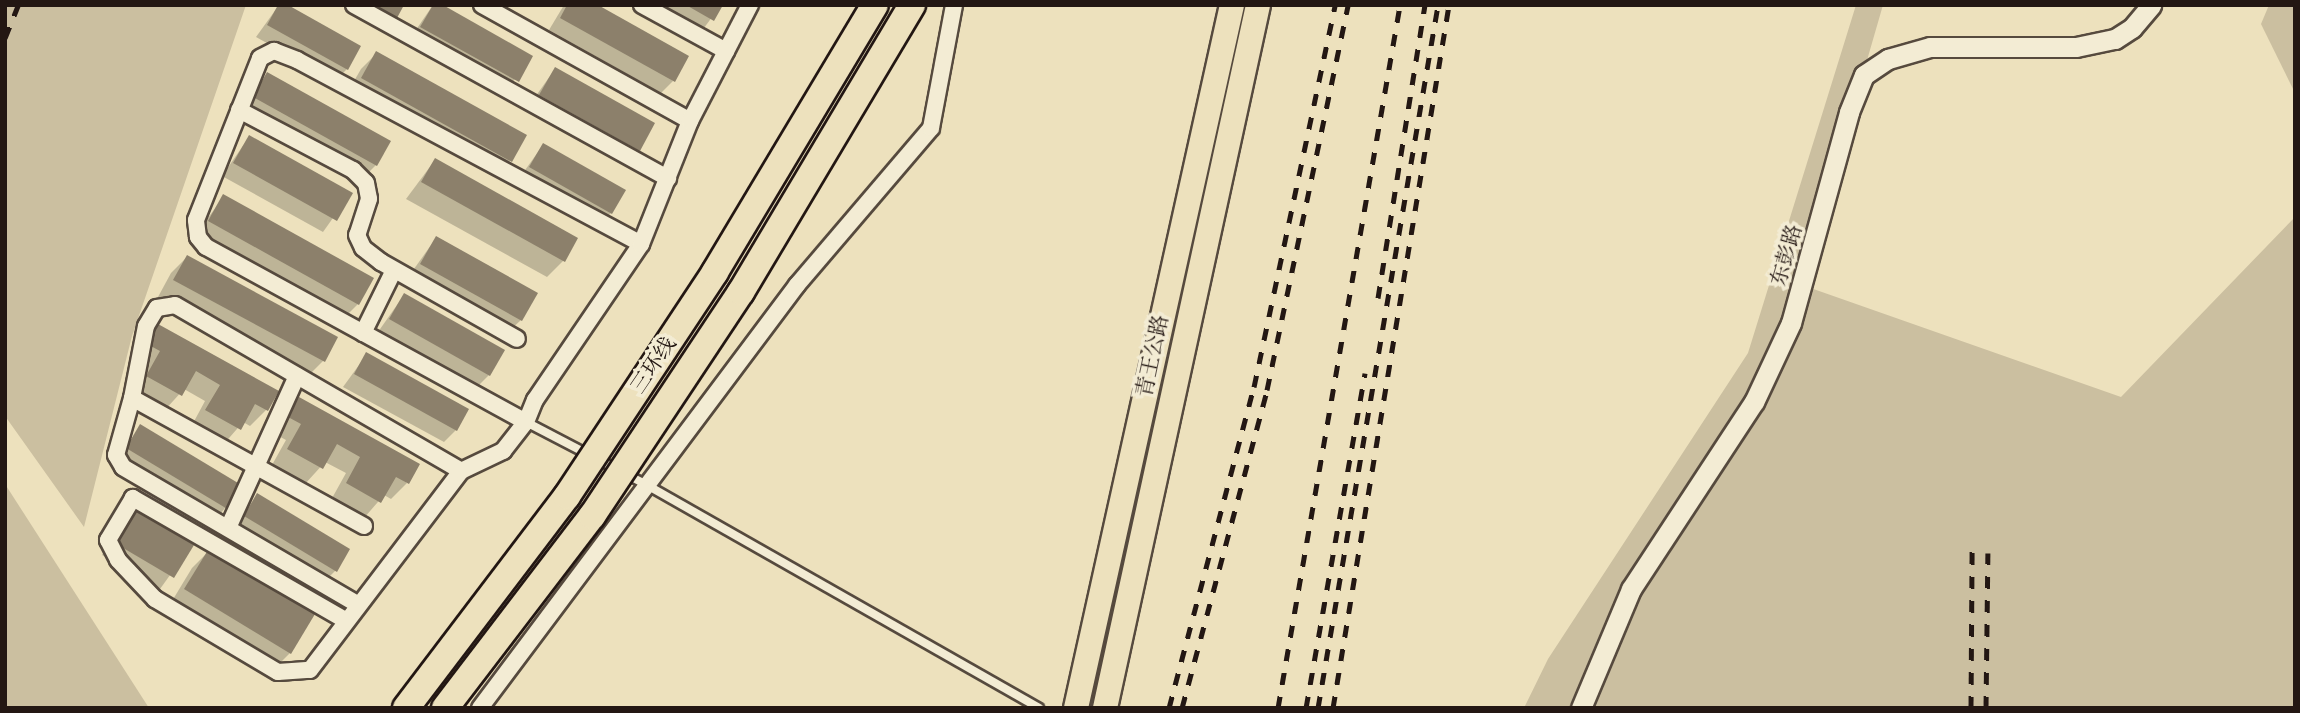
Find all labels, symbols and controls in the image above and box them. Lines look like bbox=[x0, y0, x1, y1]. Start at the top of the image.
street label: 东彭路 bbox=[1765, 221, 1807, 289]
street label: 青王公路 bbox=[1131, 312, 1173, 400]
street label: 三环线 bbox=[625, 332, 681, 398]

